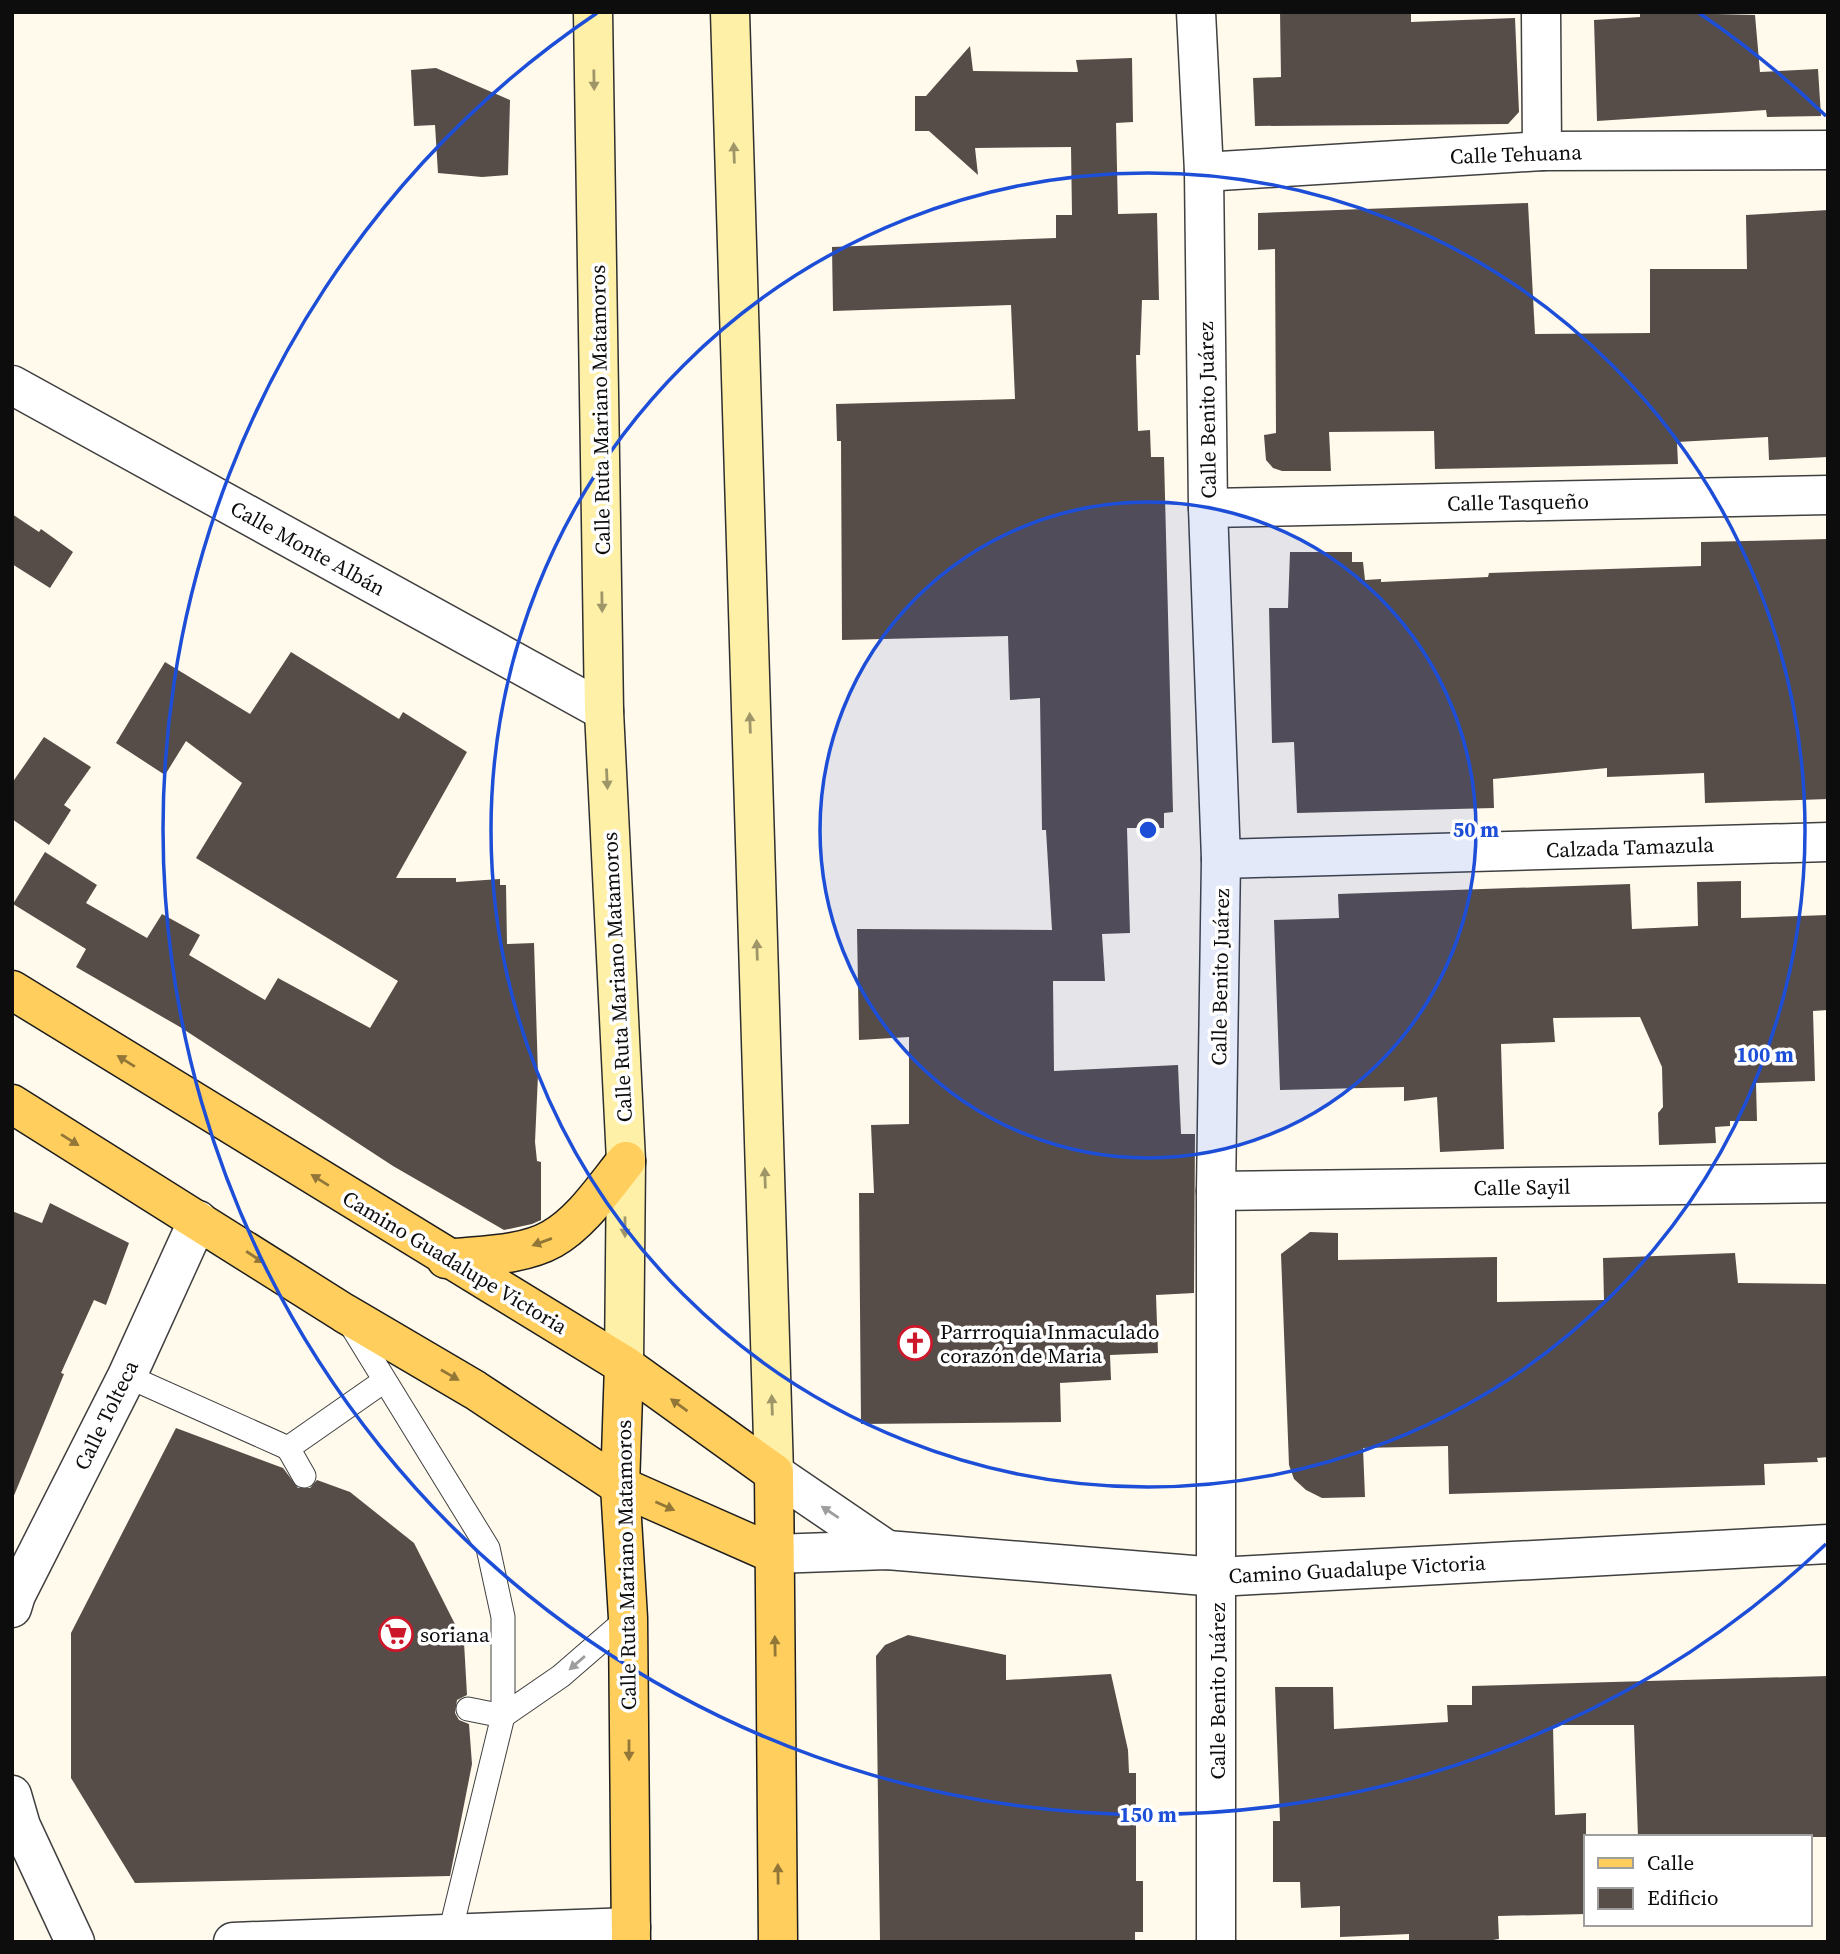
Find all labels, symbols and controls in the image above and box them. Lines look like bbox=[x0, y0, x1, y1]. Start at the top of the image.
one-way arrow bbox=[589, 70, 600, 92]
street label: Calle Tehuana bbox=[1449, 137, 1583, 171]
one-way arrow bbox=[728, 142, 740, 164]
street label: Calle Ruta Mariano Matamoros bbox=[583, 265, 617, 555]
street label: Calle Benito Juárez bbox=[1191, 321, 1223, 499]
street label: Calle Tasqueño bbox=[1447, 486, 1589, 518]
street label: Calle Monte Albán bbox=[225, 493, 391, 603]
one-way arrow bbox=[596, 591, 608, 613]
one-way arrow bbox=[745, 711, 756, 733]
one-way arrow bbox=[602, 769, 613, 791]
text: 50 m bbox=[1453, 815, 1499, 844]
centre of rings bbox=[1136, 818, 1160, 842]
street label: Calzada Tamazula bbox=[1546, 830, 1715, 864]
street label: Calle Ruta Mariano Matamoros bbox=[595, 831, 639, 1123]
street label: Calle Benito Juárez bbox=[1204, 888, 1236, 1066]
one-way arrow bbox=[752, 939, 763, 961]
text: 100 m bbox=[1736, 1040, 1794, 1069]
one-way arrow bbox=[117, 1054, 136, 1067]
one-way arrow bbox=[60, 1134, 80, 1147]
one-way arrow bbox=[759, 1166, 770, 1188]
street label: Calle Sayil bbox=[1473, 1172, 1571, 1202]
one-way arrow bbox=[310, 1174, 329, 1187]
street label: Camino Guadalupe Victoria bbox=[337, 1183, 573, 1341]
one-way arrow bbox=[619, 1216, 631, 1238]
one-way arrow bbox=[532, 1236, 553, 1247]
one-way arrow bbox=[246, 1250, 265, 1263]
place label: Parrroquia Inmaculado corazón de Maria bbox=[940, 1317, 1160, 1370]
church icon: Parrroquia Inmaculado corazón de Maria bbox=[896, 1324, 934, 1362]
street label: Calle Tolteca bbox=[67, 1355, 145, 1475]
one-way arrow bbox=[440, 1369, 459, 1381]
one-way arrow bbox=[766, 1394, 777, 1416]
one-way arrow bbox=[670, 1398, 688, 1412]
street label: Calle Ruta Mariano Matamoros bbox=[609, 1420, 643, 1710]
one-way arrow bbox=[654, 1501, 675, 1512]
one-way arrow bbox=[820, 1505, 840, 1518]
street label: Camino Guadalupe Victoria bbox=[1228, 1548, 1487, 1590]
street label: Calle Benito Juárez bbox=[1203, 1602, 1232, 1780]
supermarket icon: soriana bbox=[377, 1615, 415, 1653]
place label: soriana bbox=[420, 1620, 490, 1649]
one-way arrow bbox=[769, 1635, 781, 1657]
one-way arrow bbox=[568, 1655, 585, 1670]
one-way arrow bbox=[623, 1740, 635, 1762]
text: 150 m bbox=[1119, 1800, 1177, 1829]
legend bbox=[1584, 1835, 1812, 1926]
text: Calle bbox=[1647, 1848, 1694, 1877]
one-way arrow bbox=[772, 1862, 783, 1884]
text: Edificio bbox=[1647, 1883, 1719, 1912]

